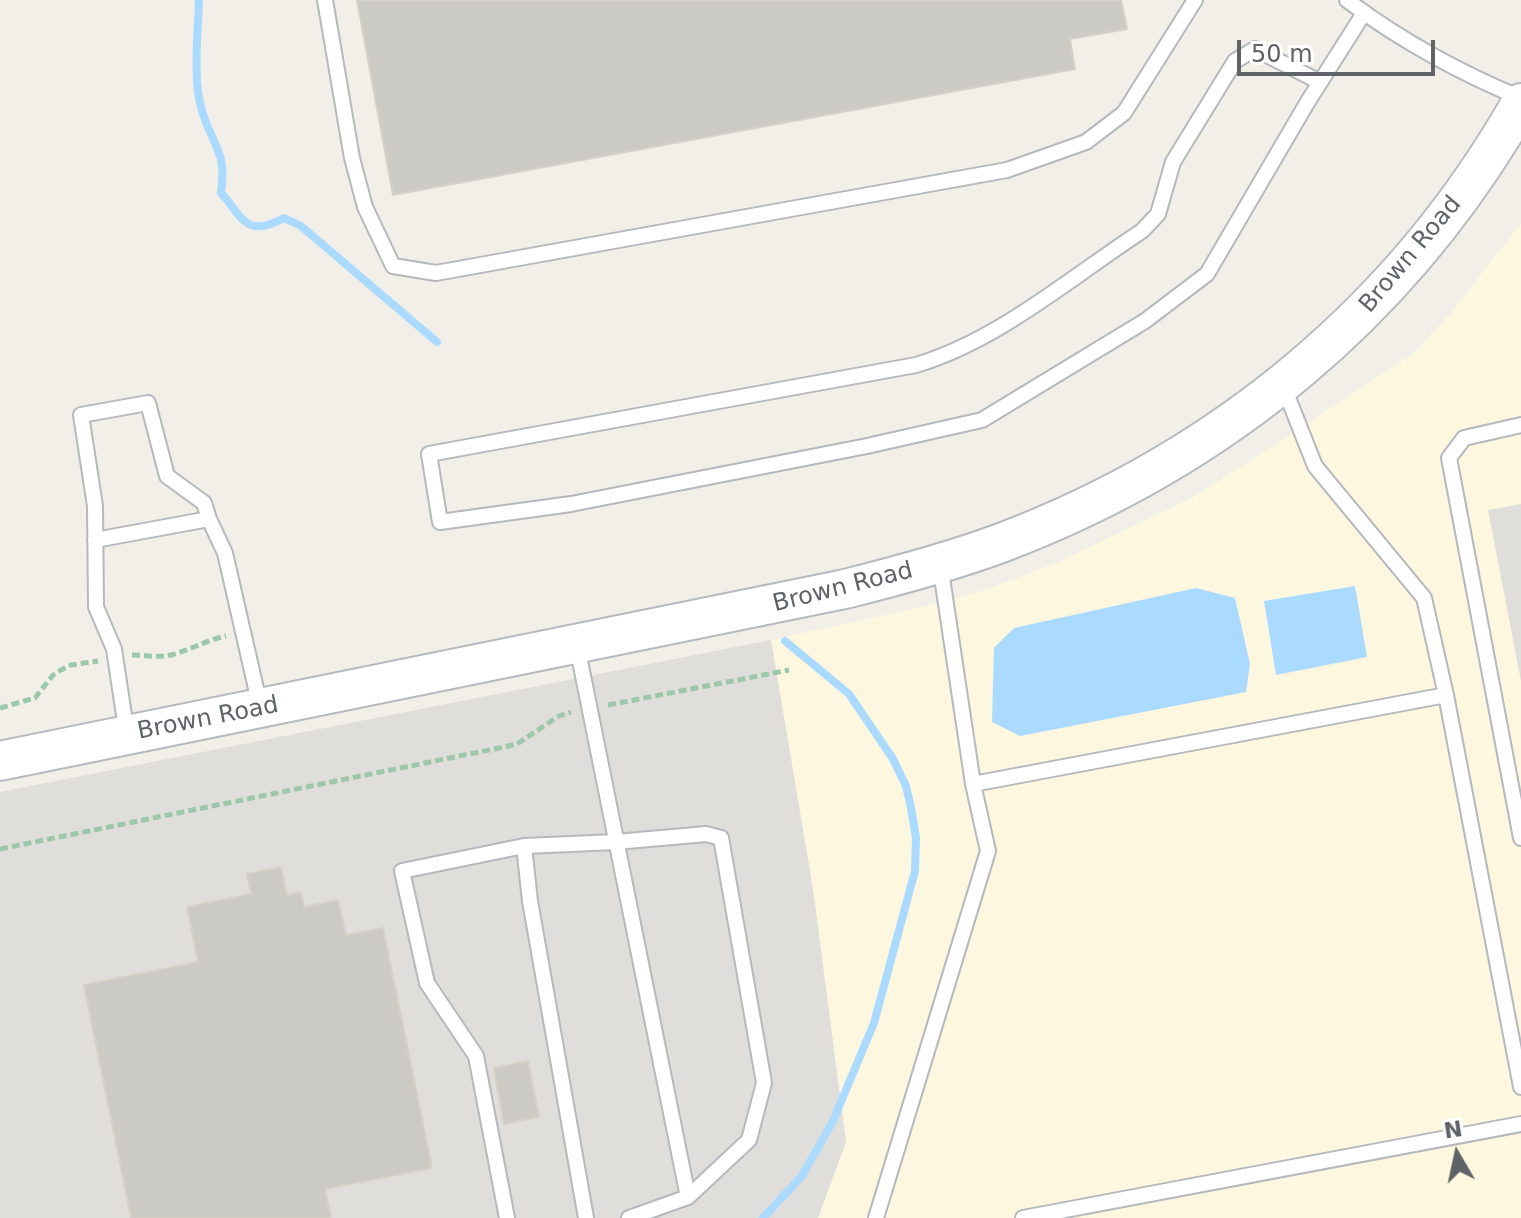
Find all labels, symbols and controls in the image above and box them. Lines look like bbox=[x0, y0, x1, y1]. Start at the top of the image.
scale bar bbox=[1241, 24, 1439, 74]
text: 50 m bbox=[1251, 40, 1313, 68]
street label: Brown Road bbox=[1354, 191, 1468, 319]
street label: Brown Road bbox=[770, 557, 916, 619]
street label: Brown Road bbox=[135, 691, 281, 747]
north arrow bbox=[1417, 1114, 1497, 1194]
text: N bbox=[1442, 1116, 1464, 1144]

